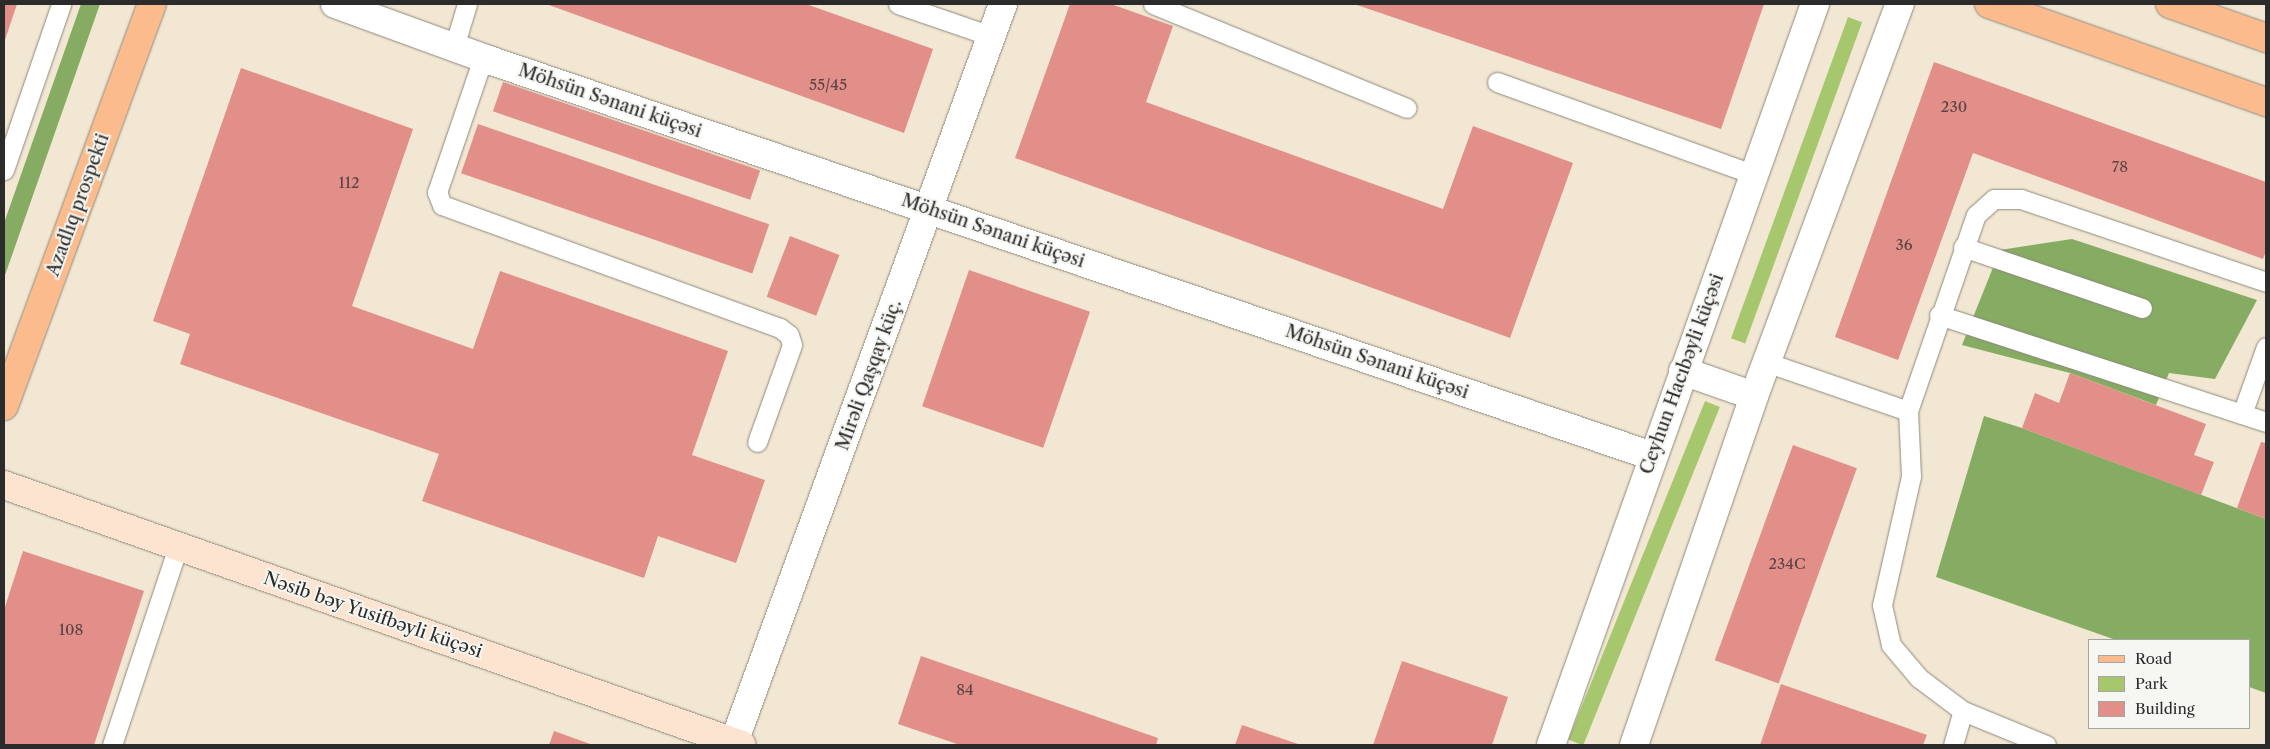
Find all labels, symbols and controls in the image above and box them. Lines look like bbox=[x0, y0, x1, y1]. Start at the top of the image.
street label: Möhsün Sənani küçəsi bbox=[516, 60, 704, 142]
house number: 55/45 bbox=[809, 76, 847, 94]
house number: 230 bbox=[1941, 98, 1967, 116]
street label: Azadlıq prospekti bbox=[42, 131, 114, 279]
house number: 78 bbox=[2112, 158, 2128, 176]
house number: 112 bbox=[338, 174, 360, 192]
street label: Möhsün Sənani küçəsi bbox=[899, 190, 1087, 272]
house number: 36 bbox=[1895, 236, 1913, 254]
street label: Ceyhun Hacıbəyli küçəsi bbox=[1636, 271, 1728, 477]
street label: Mirəli Qaşqay küç. bbox=[832, 296, 906, 454]
street label: Möhsün Sənani küçəsi bbox=[1283, 321, 1471, 403]
house number: 234C bbox=[1768, 555, 1806, 573]
street label: Nəsib bəy Yusifbəyli küçəsi bbox=[260, 567, 486, 663]
house number: 108 bbox=[59, 621, 83, 639]
legend bbox=[2088, 639, 2250, 729]
text: Road bbox=[2135, 649, 2172, 668]
text: Park bbox=[2135, 674, 2168, 693]
house number: 84 bbox=[956, 681, 974, 699]
text: Building bbox=[2135, 699, 2195, 718]

